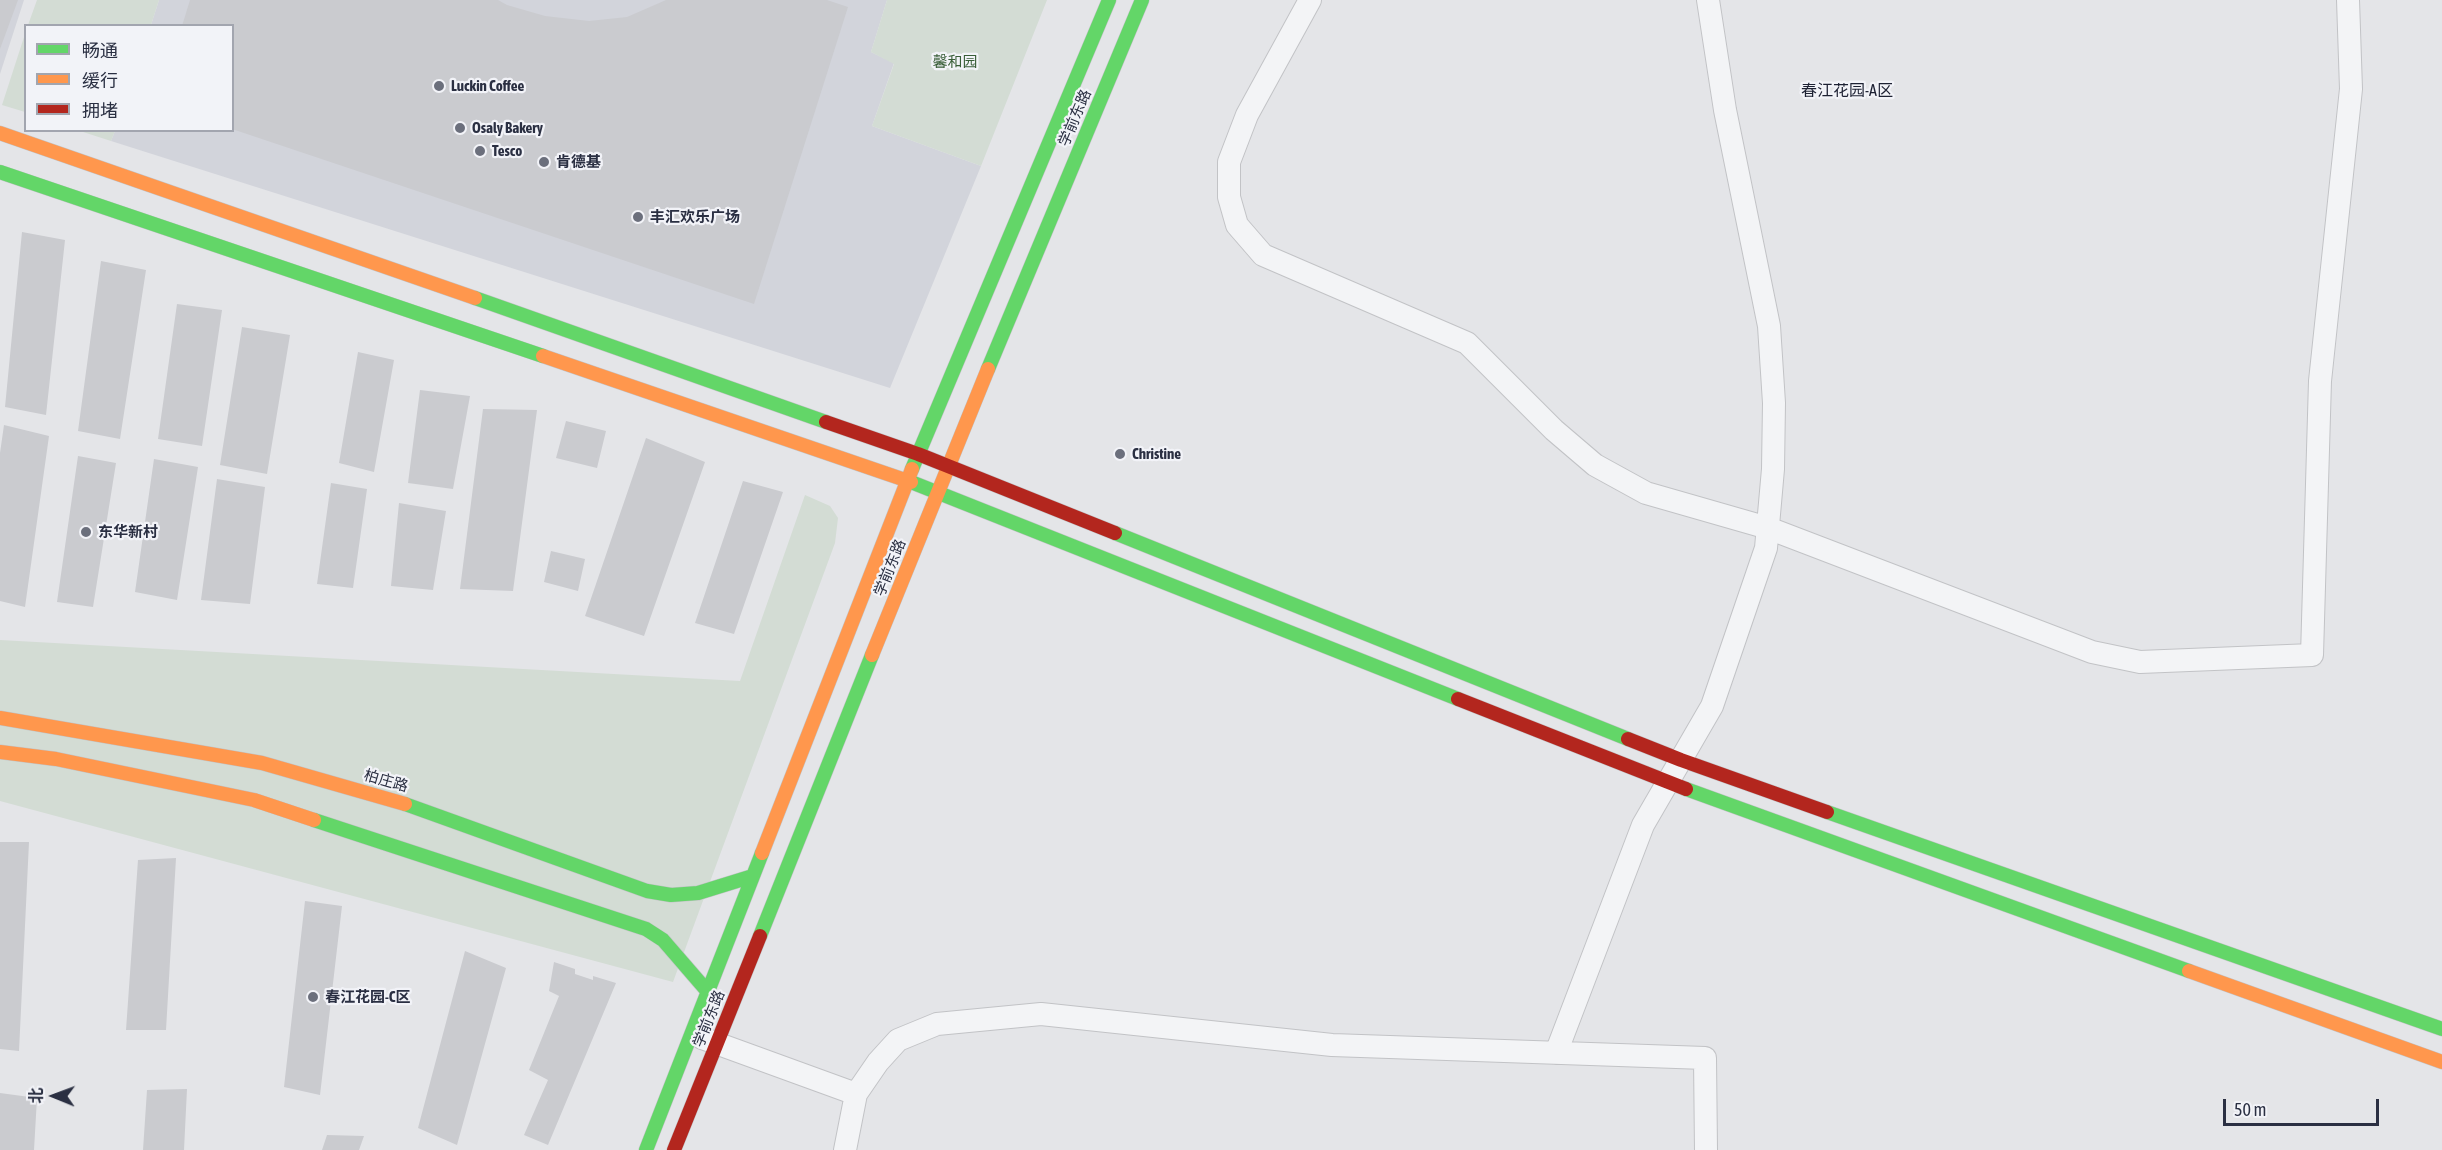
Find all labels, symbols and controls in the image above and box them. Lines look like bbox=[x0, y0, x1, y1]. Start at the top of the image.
legend bbox=[24, 24, 234, 132]
text: 畅通 bbox=[82, 40, 118, 61]
park label: 馨和园 bbox=[933, 53, 977, 71]
text: 缓行 bbox=[82, 70, 118, 91]
place label: Luckin Coffee bbox=[451, 77, 524, 95]
marker: Luckin Coffee bbox=[432, 79, 446, 93]
district label: 春江花园-A区 bbox=[1801, 81, 1893, 101]
street label: 学前东路 bbox=[1055, 87, 1095, 149]
text: 拥堵 bbox=[82, 100, 118, 121]
place label: Osaly Bakery bbox=[472, 119, 543, 137]
marker: Osaly Bakery bbox=[453, 121, 467, 135]
place label: Tesco bbox=[492, 142, 522, 160]
marker: Tesco bbox=[473, 144, 487, 158]
place label: 肯德基 bbox=[556, 153, 601, 171]
marker: 肯德基 bbox=[537, 155, 551, 169]
place label: 丰汇欢乐广场 bbox=[650, 208, 740, 226]
marker: 丰汇欢乐广场 bbox=[631, 210, 645, 224]
place label: Christine bbox=[1132, 445, 1181, 463]
marker: Christine bbox=[1113, 447, 1127, 461]
place label: 东华新村 bbox=[98, 523, 158, 541]
marker: 东华新村 bbox=[79, 525, 93, 539]
street label: 学前东路 bbox=[870, 537, 910, 599]
street label: 柏庄路 bbox=[362, 766, 410, 796]
place label: 春江花园-C区 bbox=[325, 988, 410, 1006]
street label: 学前东路 bbox=[689, 988, 729, 1050]
marker: 春江花园-C区 bbox=[306, 990, 320, 1004]
north arrow bbox=[24, 1066, 84, 1126]
scale bar bbox=[2226, 1087, 2382, 1125]
text: 北 bbox=[27, 1088, 45, 1104]
text: 50 m bbox=[2234, 1099, 2266, 1120]

